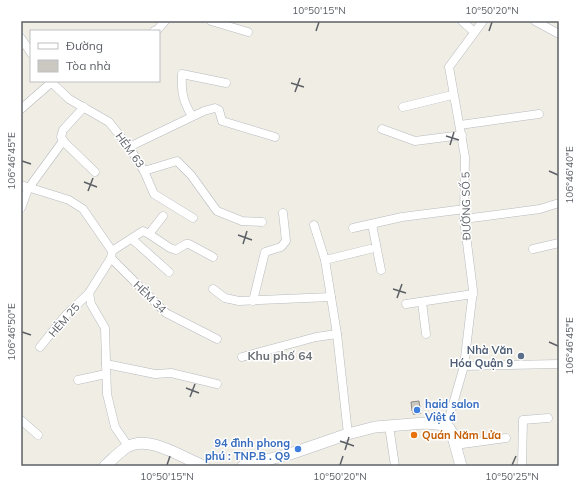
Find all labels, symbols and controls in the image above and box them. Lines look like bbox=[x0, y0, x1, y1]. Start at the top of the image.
text: 10°50'15"N bbox=[292, 4, 346, 17]
text: 10°50'20"N bbox=[465, 4, 519, 17]
legend bbox=[30, 30, 160, 82]
text: Đường bbox=[66, 38, 103, 53]
text: Tòa nhà bbox=[66, 58, 111, 73]
street label: HẺM 63 bbox=[112, 130, 148, 170]
text: 106°46'45"E bbox=[5, 132, 18, 190]
text: 106°46'40"E bbox=[563, 146, 576, 204]
street label: ĐƯỜNG SỐ 5 bbox=[457, 171, 474, 240]
street label: HẺM 34 bbox=[131, 278, 170, 316]
street label: HẺM 25 bbox=[45, 300, 83, 340]
text: 106°46'50"E bbox=[5, 303, 18, 361]
text: 106°46'45"E bbox=[563, 317, 576, 375]
place label: Nhà Văn Hóa Quận 9 bbox=[450, 343, 513, 370]
district label: Khu phố 64 bbox=[247, 348, 313, 363]
marker: Nhà Văn Hóa Quận 9 bbox=[516, 351, 526, 361]
place label: haid salon Việt á bbox=[424, 397, 480, 424]
marker: haid salon Việt á bbox=[412, 405, 422, 415]
place label: Quán Năm Lửa bbox=[422, 428, 501, 442]
marker: Quán Năm Lửa bbox=[409, 430, 419, 440]
place label: 94 đình phong phú : TNP.B . Q9 bbox=[205, 436, 290, 463]
marker: 94 đình phong phú : TNP.B . Q9 bbox=[293, 444, 303, 454]
text: 10°50'15"N bbox=[140, 470, 194, 483]
text: 10°50'20"N bbox=[313, 470, 367, 483]
text: 10°50'25"N bbox=[485, 470, 539, 483]

